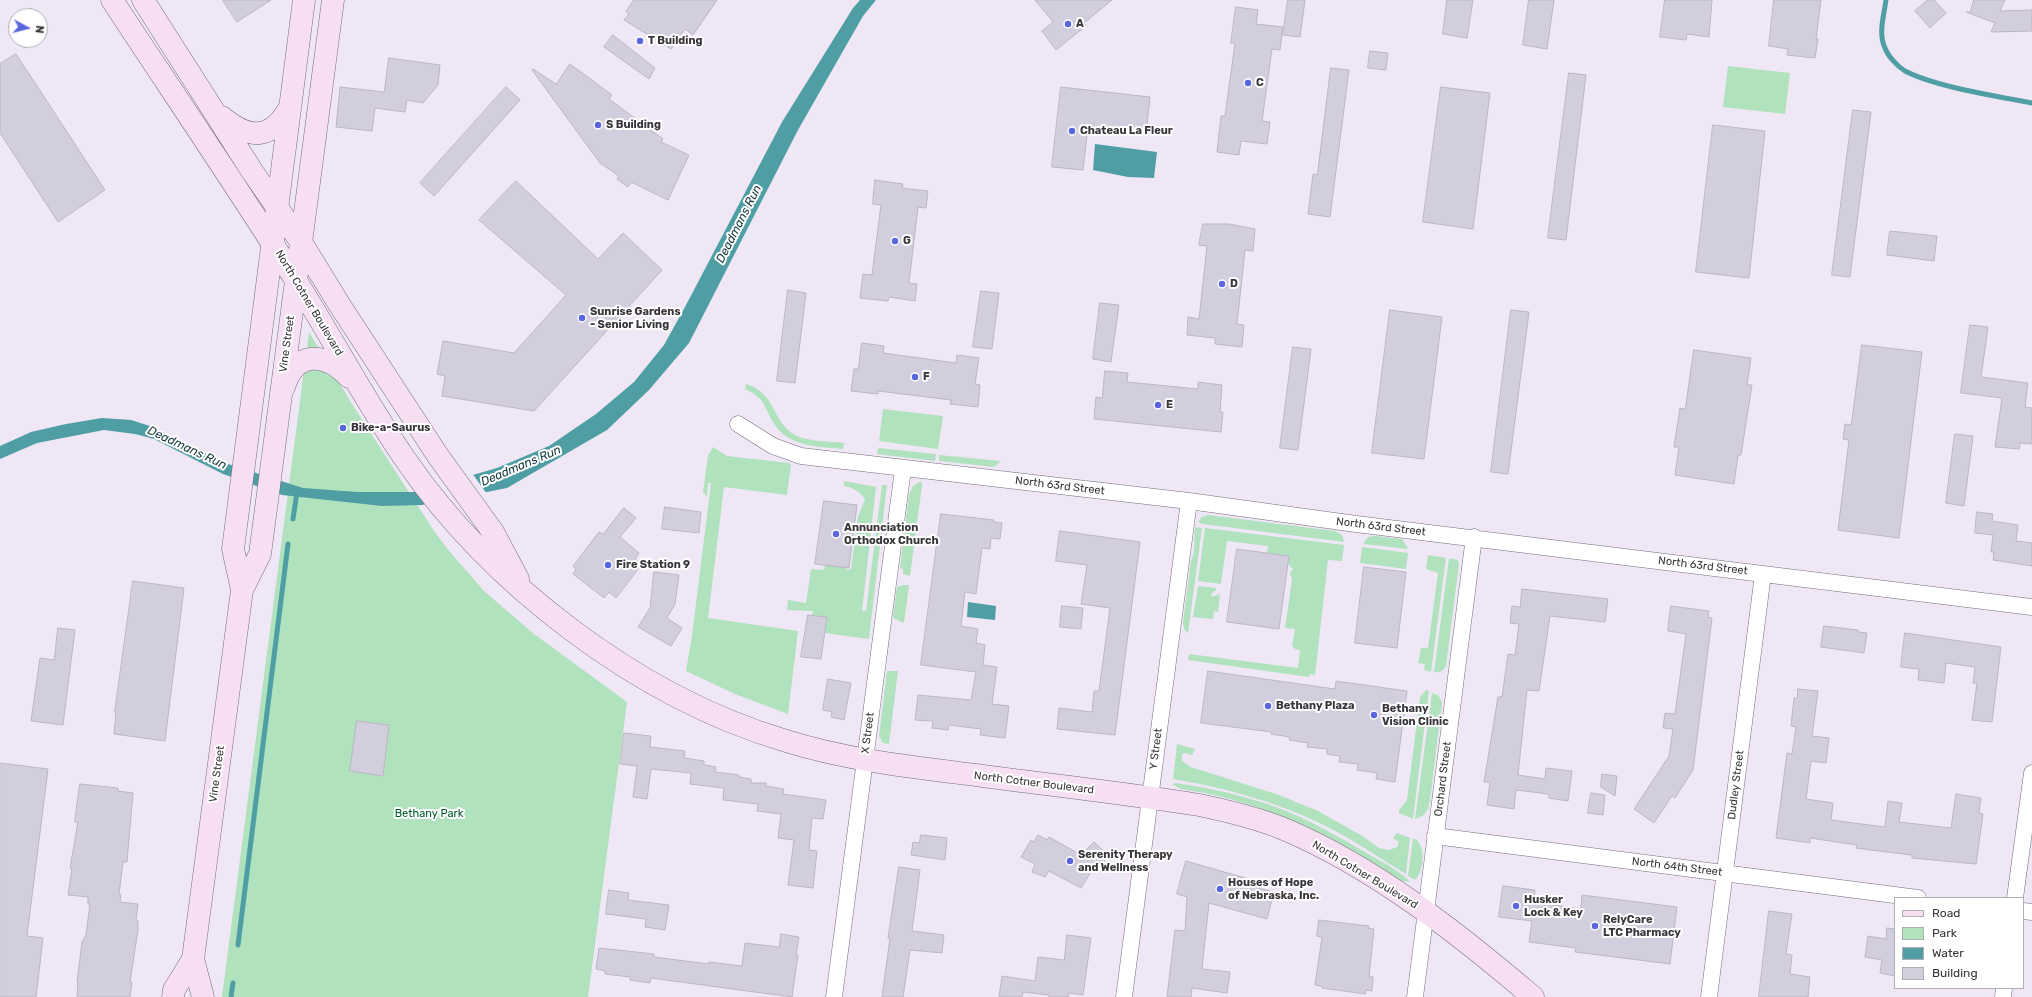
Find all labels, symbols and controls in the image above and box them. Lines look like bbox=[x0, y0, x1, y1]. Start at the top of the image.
north arrow bbox=[8, 8, 48, 48]
place label: A bbox=[1076, 17, 1084, 31]
marker: A bbox=[1063, 19, 1073, 29]
text: N bbox=[32, 25, 46, 34]
place label: T Building bbox=[648, 34, 702, 48]
marker: T Building bbox=[635, 36, 645, 46]
place label: C bbox=[1256, 76, 1264, 90]
marker: C bbox=[1243, 78, 1253, 88]
place label: S Building bbox=[606, 118, 661, 132]
marker: S Building bbox=[593, 120, 603, 130]
place label: Chateau La Fleur bbox=[1080, 124, 1173, 138]
marker: Chateau La Fleur bbox=[1067, 126, 1077, 136]
water label: Deadmans Run bbox=[713, 183, 765, 265]
place label: G bbox=[903, 234, 911, 248]
marker: G bbox=[890, 236, 900, 246]
street label: North Cotner Boulevard bbox=[272, 248, 346, 358]
place label: D bbox=[1230, 277, 1238, 291]
marker: D bbox=[1217, 279, 1227, 289]
place label: Sunrise Gardens - Senior Living bbox=[590, 305, 680, 331]
marker: Sunrise Gardens - Senior Living bbox=[577, 313, 587, 323]
street label: Vine Street bbox=[276, 315, 298, 373]
place label: F bbox=[923, 370, 930, 384]
marker: F bbox=[910, 372, 920, 382]
place label: E bbox=[1166, 398, 1173, 412]
marker: E bbox=[1153, 400, 1163, 410]
place label: Bike-a-Saurus bbox=[351, 421, 430, 435]
water label: Deadmans Run bbox=[145, 423, 229, 473]
marker: Bike-a-Saurus bbox=[338, 423, 348, 433]
water label: Deadmans Run bbox=[479, 443, 563, 489]
street label: North 63rd Street bbox=[1014, 474, 1106, 498]
street label: North 63rd Street bbox=[1335, 515, 1427, 539]
place label: Annunciation Orthodox Church bbox=[844, 521, 939, 547]
marker: Annunciation Orthodox Church bbox=[831, 529, 841, 539]
street label: North 63rd Street bbox=[1657, 554, 1749, 578]
place label: Fire Station 9 bbox=[616, 558, 690, 572]
marker: Fire Station 9 bbox=[603, 560, 613, 570]
place label: Bethany Plaza bbox=[1276, 699, 1354, 713]
marker: Bethany Plaza bbox=[1263, 701, 1273, 711]
place label: Bethany Vision Clinic bbox=[1382, 702, 1449, 728]
marker: Bethany Vision Clinic bbox=[1369, 710, 1379, 720]
street label: X Street bbox=[859, 712, 877, 754]
street label: Y Street bbox=[1147, 728, 1165, 770]
street label: Orchard Street bbox=[1432, 741, 1454, 817]
street label: Vine Street bbox=[206, 745, 228, 803]
street label: Dudley Street bbox=[1725, 749, 1747, 821]
street label: North Cotner Boulevard bbox=[973, 769, 1095, 797]
park label: Bethany Park bbox=[395, 807, 463, 821]
street label: North Cotner Boulevard bbox=[1310, 838, 1420, 912]
place label: Serenity Therapy and Wellness bbox=[1078, 848, 1173, 874]
street label: North 64th Street bbox=[1631, 855, 1723, 879]
marker: Serenity Therapy and Wellness bbox=[1065, 856, 1075, 866]
place label: Houses of Hope of Nebraska, Inc. bbox=[1228, 876, 1319, 902]
marker: Houses of Hope of Nebraska, Inc. bbox=[1215, 884, 1225, 894]
place label: Husker Lock & Key bbox=[1524, 893, 1583, 919]
legend bbox=[1894, 897, 2024, 989]
marker: Husker Lock & Key bbox=[1511, 901, 1521, 911]
text: Road bbox=[1932, 906, 1960, 920]
place label: RelyCare LTC Pharmacy bbox=[1603, 913, 1681, 939]
marker: RelyCare LTC Pharmacy bbox=[1590, 921, 1600, 931]
text: Park bbox=[1932, 926, 1957, 940]
text: Water bbox=[1932, 946, 1964, 960]
text: Building bbox=[1932, 966, 1978, 980]

